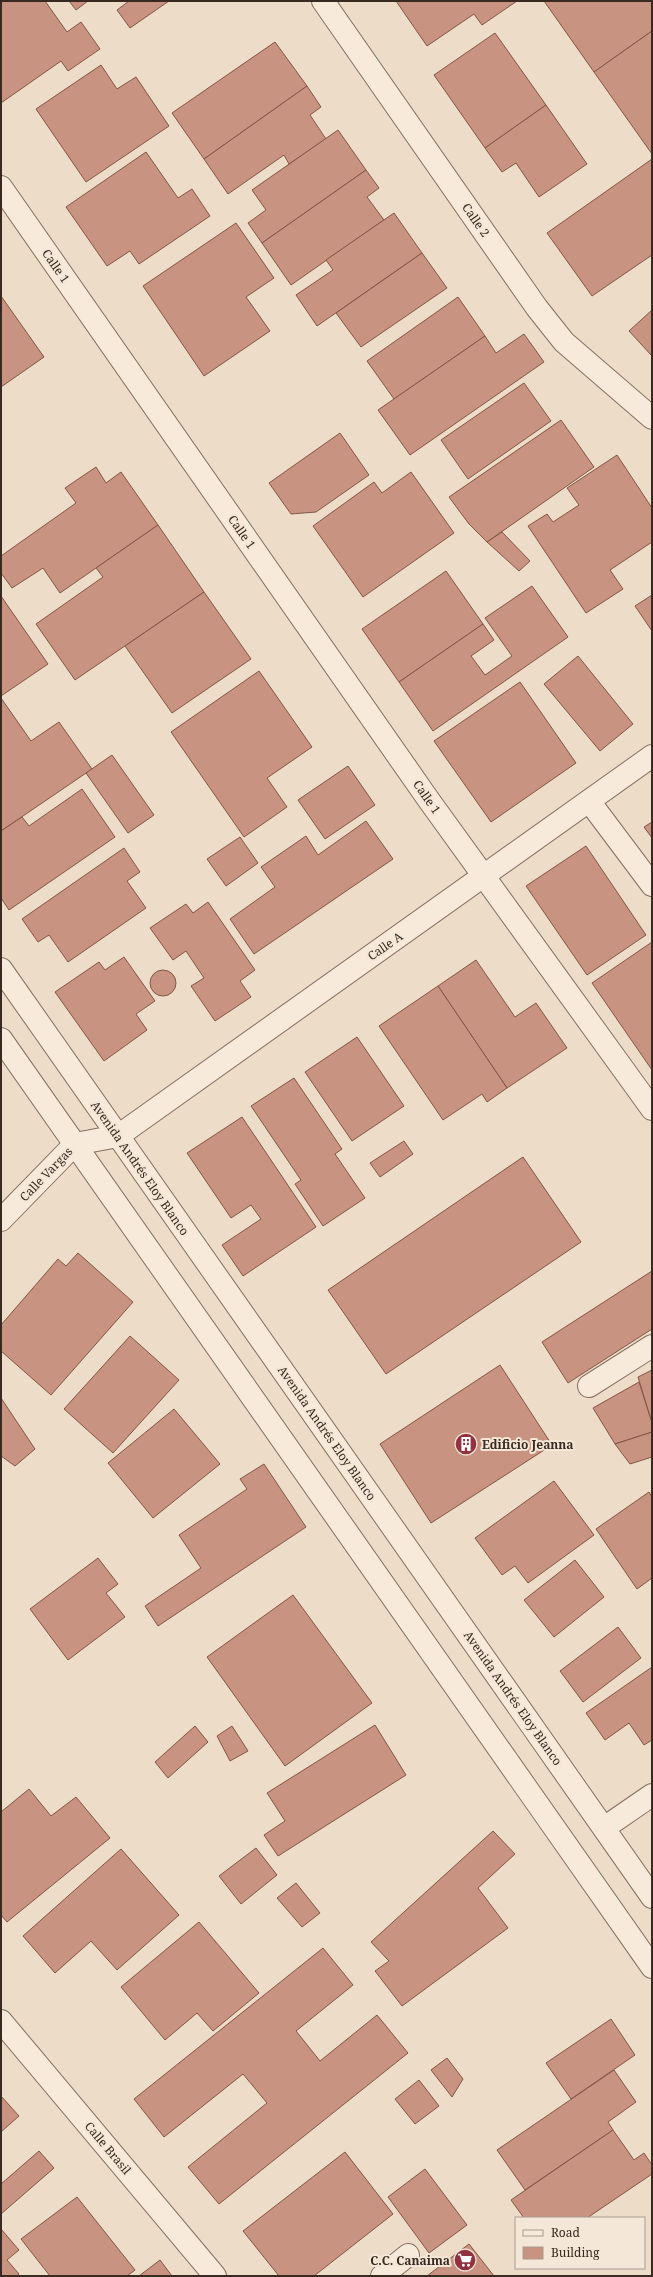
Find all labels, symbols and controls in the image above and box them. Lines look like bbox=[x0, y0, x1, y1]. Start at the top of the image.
street label: Calle 2 bbox=[458, 200, 494, 240]
street label: Calle 1 bbox=[38, 246, 74, 286]
street label: Calle 1 bbox=[224, 512, 260, 552]
street label: Calle 1 bbox=[409, 777, 445, 817]
street label: Calle A bbox=[364, 927, 407, 964]
street label: Avenida Andrés Eloy Blanco bbox=[87, 1097, 193, 1239]
street label: Calle Vargas bbox=[16, 1143, 76, 1205]
street label: Avenida Andrés Eloy Blanco bbox=[274, 1362, 380, 1504]
building icon: Edificio Jeanna bbox=[453, 1431, 479, 1457]
place label: Edificio Jeanna bbox=[482, 1436, 574, 1453]
street label: Avenida Andrés Eloy Blanco bbox=[460, 1627, 566, 1769]
street label: Calle Brasil bbox=[81, 2118, 135, 2178]
legend bbox=[515, 2217, 645, 2269]
text: Road bbox=[551, 2224, 581, 2241]
text: Building bbox=[551, 2244, 600, 2261]
supermarket icon: C.C. Canaima bbox=[452, 2247, 478, 2273]
place label: C.C. Canaima bbox=[370, 2252, 450, 2269]

